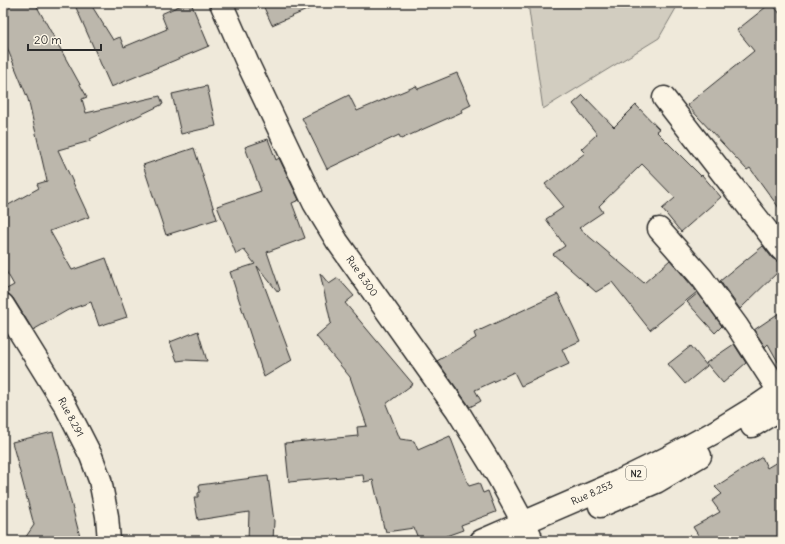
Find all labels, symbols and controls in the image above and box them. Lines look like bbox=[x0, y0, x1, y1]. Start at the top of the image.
scale bar bbox=[28, 26, 101, 52]
text: 20 m bbox=[34, 32, 62, 47]
street label: Rue 8.300 bbox=[343, 253, 381, 299]
street label: Rue 8.291 bbox=[55, 395, 87, 439]
road number: N2 bbox=[626, 466, 646, 480]
street label: Rue 8.253 bbox=[569, 478, 615, 508]

